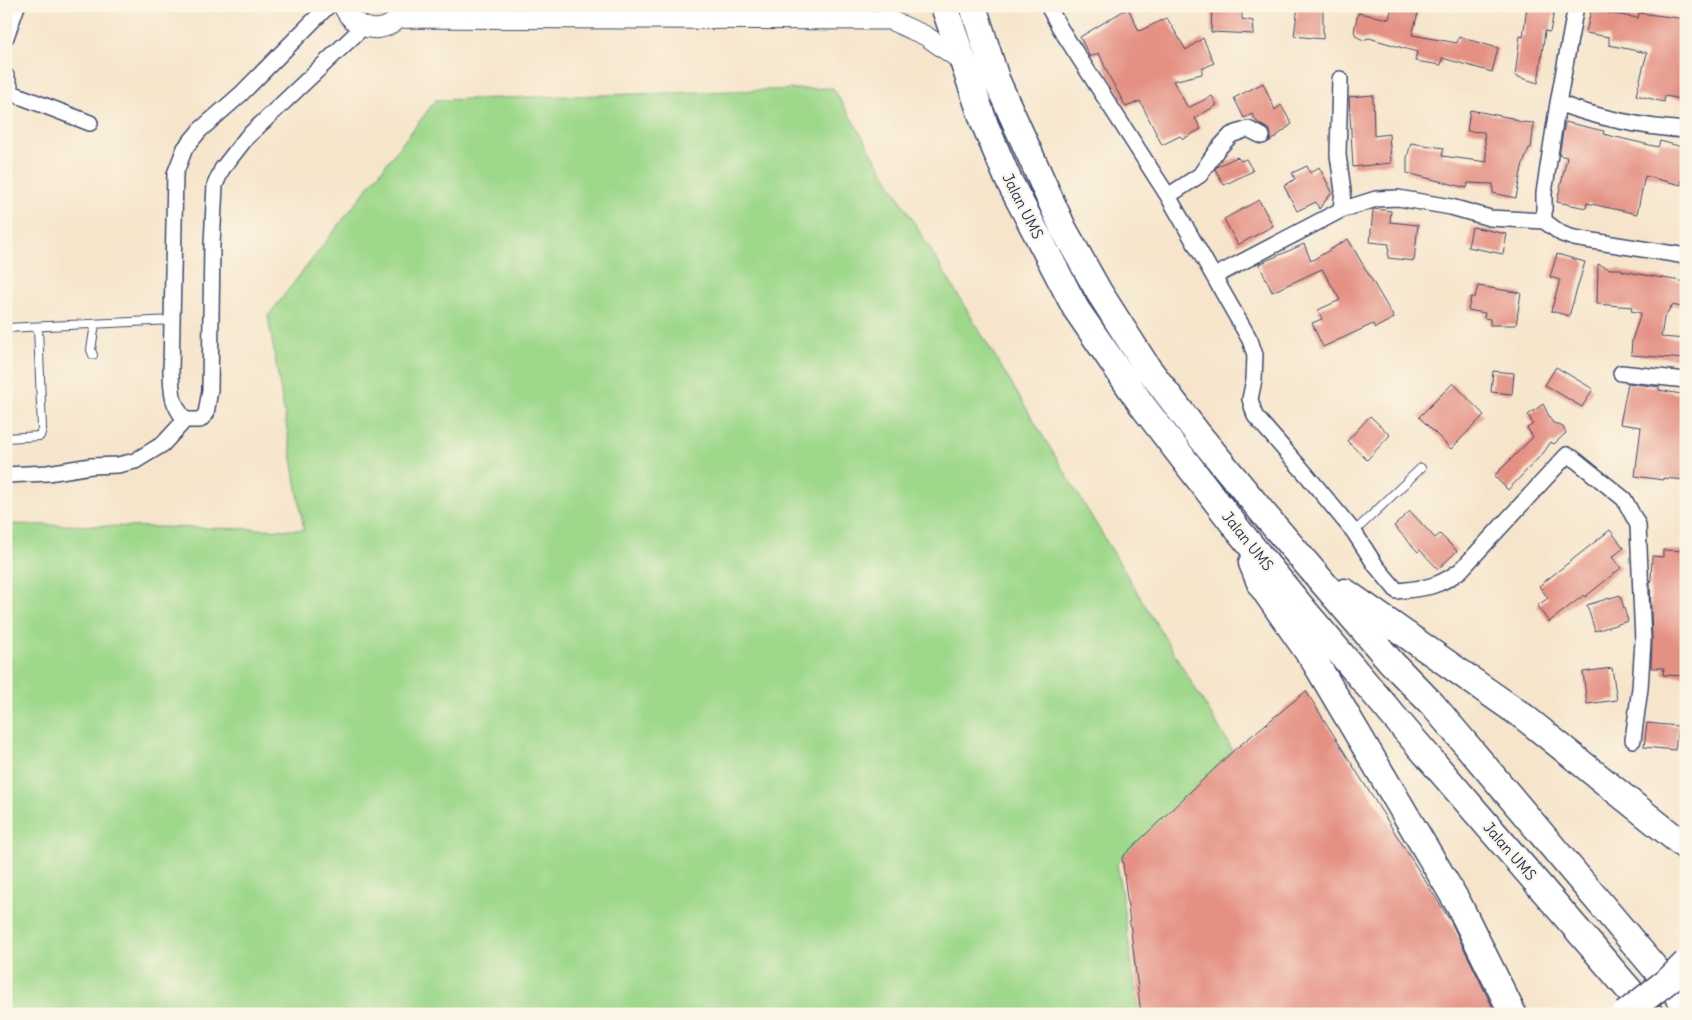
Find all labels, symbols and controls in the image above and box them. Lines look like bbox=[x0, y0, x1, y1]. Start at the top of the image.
street label: Jalan UMS bbox=[998, 170, 1048, 242]
street label: Jalan UMS bbox=[1218, 507, 1278, 575]
street label: Jalan UMS bbox=[1480, 818, 1540, 884]

